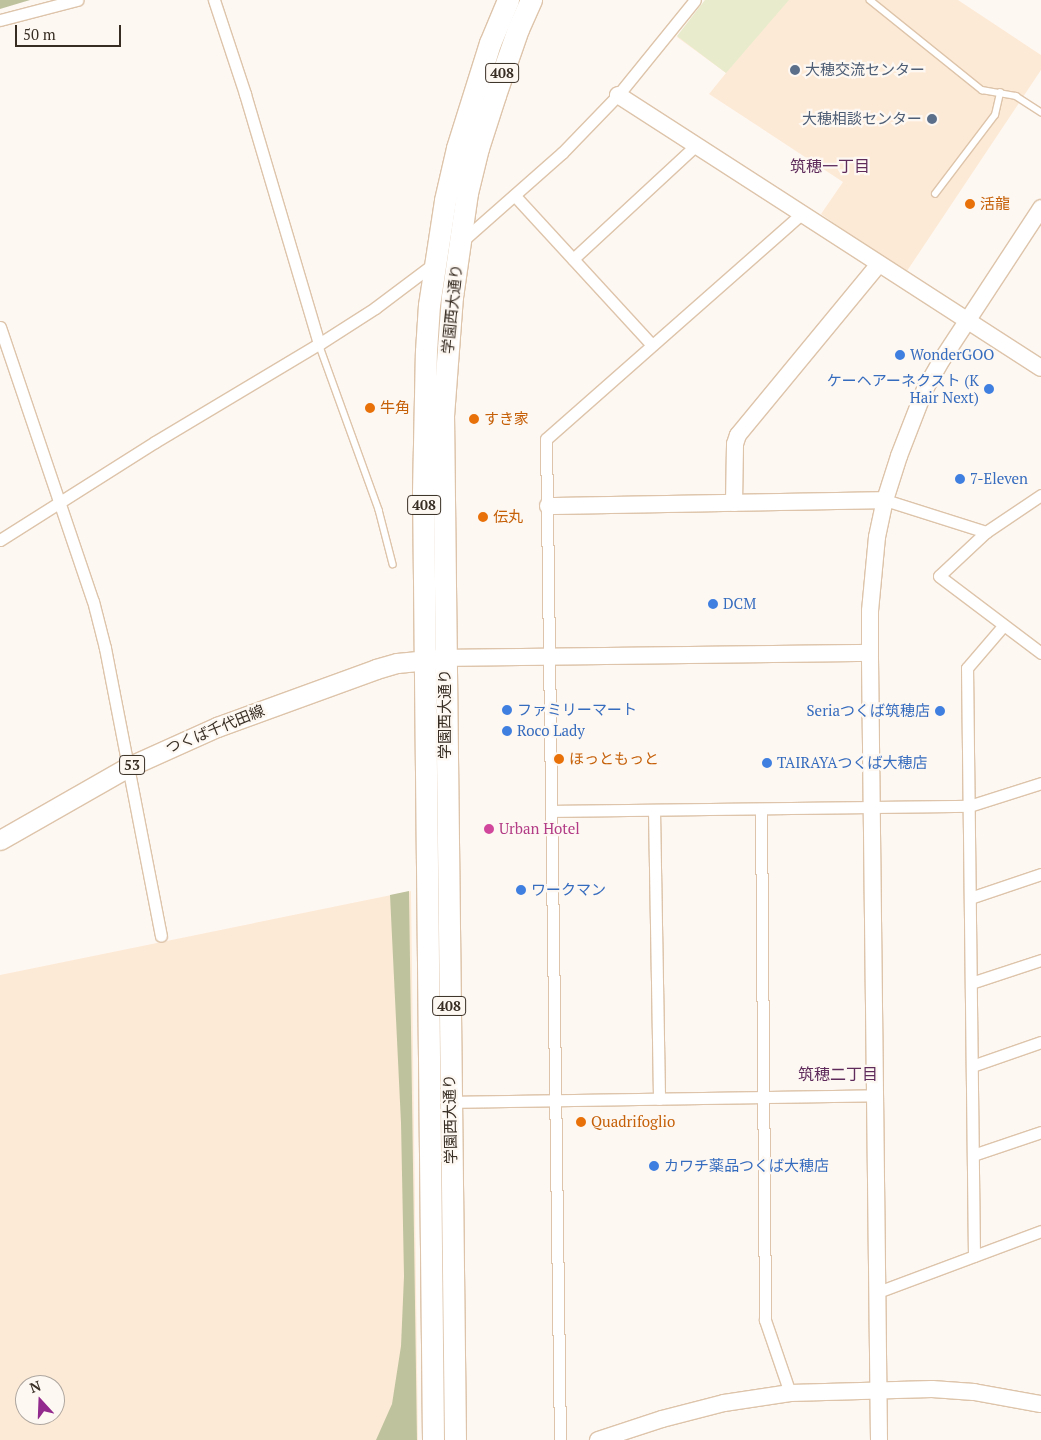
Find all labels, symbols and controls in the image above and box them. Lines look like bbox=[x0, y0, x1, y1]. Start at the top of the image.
scale bar bbox=[18, 15, 124, 47]
text: 50 m bbox=[23, 24, 56, 44]
place label: 大穂交流センター bbox=[805, 61, 925, 79]
road number: 408 bbox=[484, 62, 520, 84]
marker: 大穂交流センター bbox=[789, 64, 801, 76]
place label: 大穂相談センター bbox=[802, 110, 922, 128]
marker: 大穂相談センター bbox=[926, 113, 938, 125]
district label: 筑穂一丁目 bbox=[790, 156, 870, 176]
place label: 活龍 bbox=[980, 195, 1010, 213]
marker: 活龍 bbox=[964, 198, 976, 210]
street label: 学園西大通り bbox=[438, 263, 466, 355]
place label: WonderGOO bbox=[910, 346, 994, 364]
marker: WonderGOO bbox=[894, 349, 906, 361]
place label: ケーヘアーネクスト (K Hair Next) bbox=[826, 371, 979, 406]
marker: ケーヘアーネクスト (K Hair Next) bbox=[983, 383, 995, 395]
place label: 牛角 bbox=[380, 399, 410, 417]
marker: 牛角 bbox=[364, 402, 376, 414]
place label: すき家 bbox=[484, 410, 529, 428]
marker: すき家 bbox=[468, 413, 480, 425]
place label: 7-Eleven bbox=[970, 470, 1028, 488]
marker: 7-Eleven bbox=[954, 473, 966, 485]
road number: 408 bbox=[406, 494, 442, 516]
place label: 伝丸 bbox=[493, 508, 523, 526]
marker: 伝丸 bbox=[477, 511, 489, 523]
place label: DCM bbox=[723, 595, 756, 613]
marker: DCM bbox=[707, 598, 719, 610]
street label: 学園西大通り bbox=[436, 669, 454, 759]
street label: つくば千代田線 bbox=[163, 701, 267, 757]
place label: ファミリーマート bbox=[517, 701, 637, 719]
place label: Seriaつくば筑穂店 bbox=[807, 702, 930, 720]
marker: ファミリーマート bbox=[501, 704, 513, 716]
marker: Seriaつくば筑穂店 bbox=[934, 705, 946, 717]
place label: Roco Lady bbox=[517, 722, 585, 740]
marker: Roco Lady bbox=[501, 725, 513, 737]
place label: ほっともっと bbox=[569, 750, 659, 768]
marker: ほっともっと bbox=[553, 753, 565, 765]
road number: 53 bbox=[118, 754, 146, 776]
place label: TAIRAYAつくば大穂店 bbox=[777, 754, 928, 772]
marker: TAIRAYAつくば大穂店 bbox=[761, 757, 773, 769]
place label: Urban Hotel bbox=[499, 820, 580, 838]
marker: Urban Hotel bbox=[483, 823, 495, 835]
place label: ワークマン bbox=[531, 881, 606, 899]
marker: ワークマン bbox=[515, 884, 527, 896]
road number: 408 bbox=[432, 994, 466, 1018]
district label: 筑穂二丁目 bbox=[798, 1064, 878, 1084]
street label: 学園西大通り bbox=[440, 1074, 460, 1164]
place label: Quadrifoglio bbox=[591, 1113, 675, 1131]
marker: Quadrifoglio bbox=[575, 1116, 587, 1128]
place label: カワチ薬品つくば大穂店 bbox=[664, 1157, 829, 1175]
marker: カワチ薬品つくば大穂店 bbox=[648, 1160, 660, 1172]
north arrow bbox=[15, 1375, 65, 1425]
text: N bbox=[27, 1376, 43, 1397]

